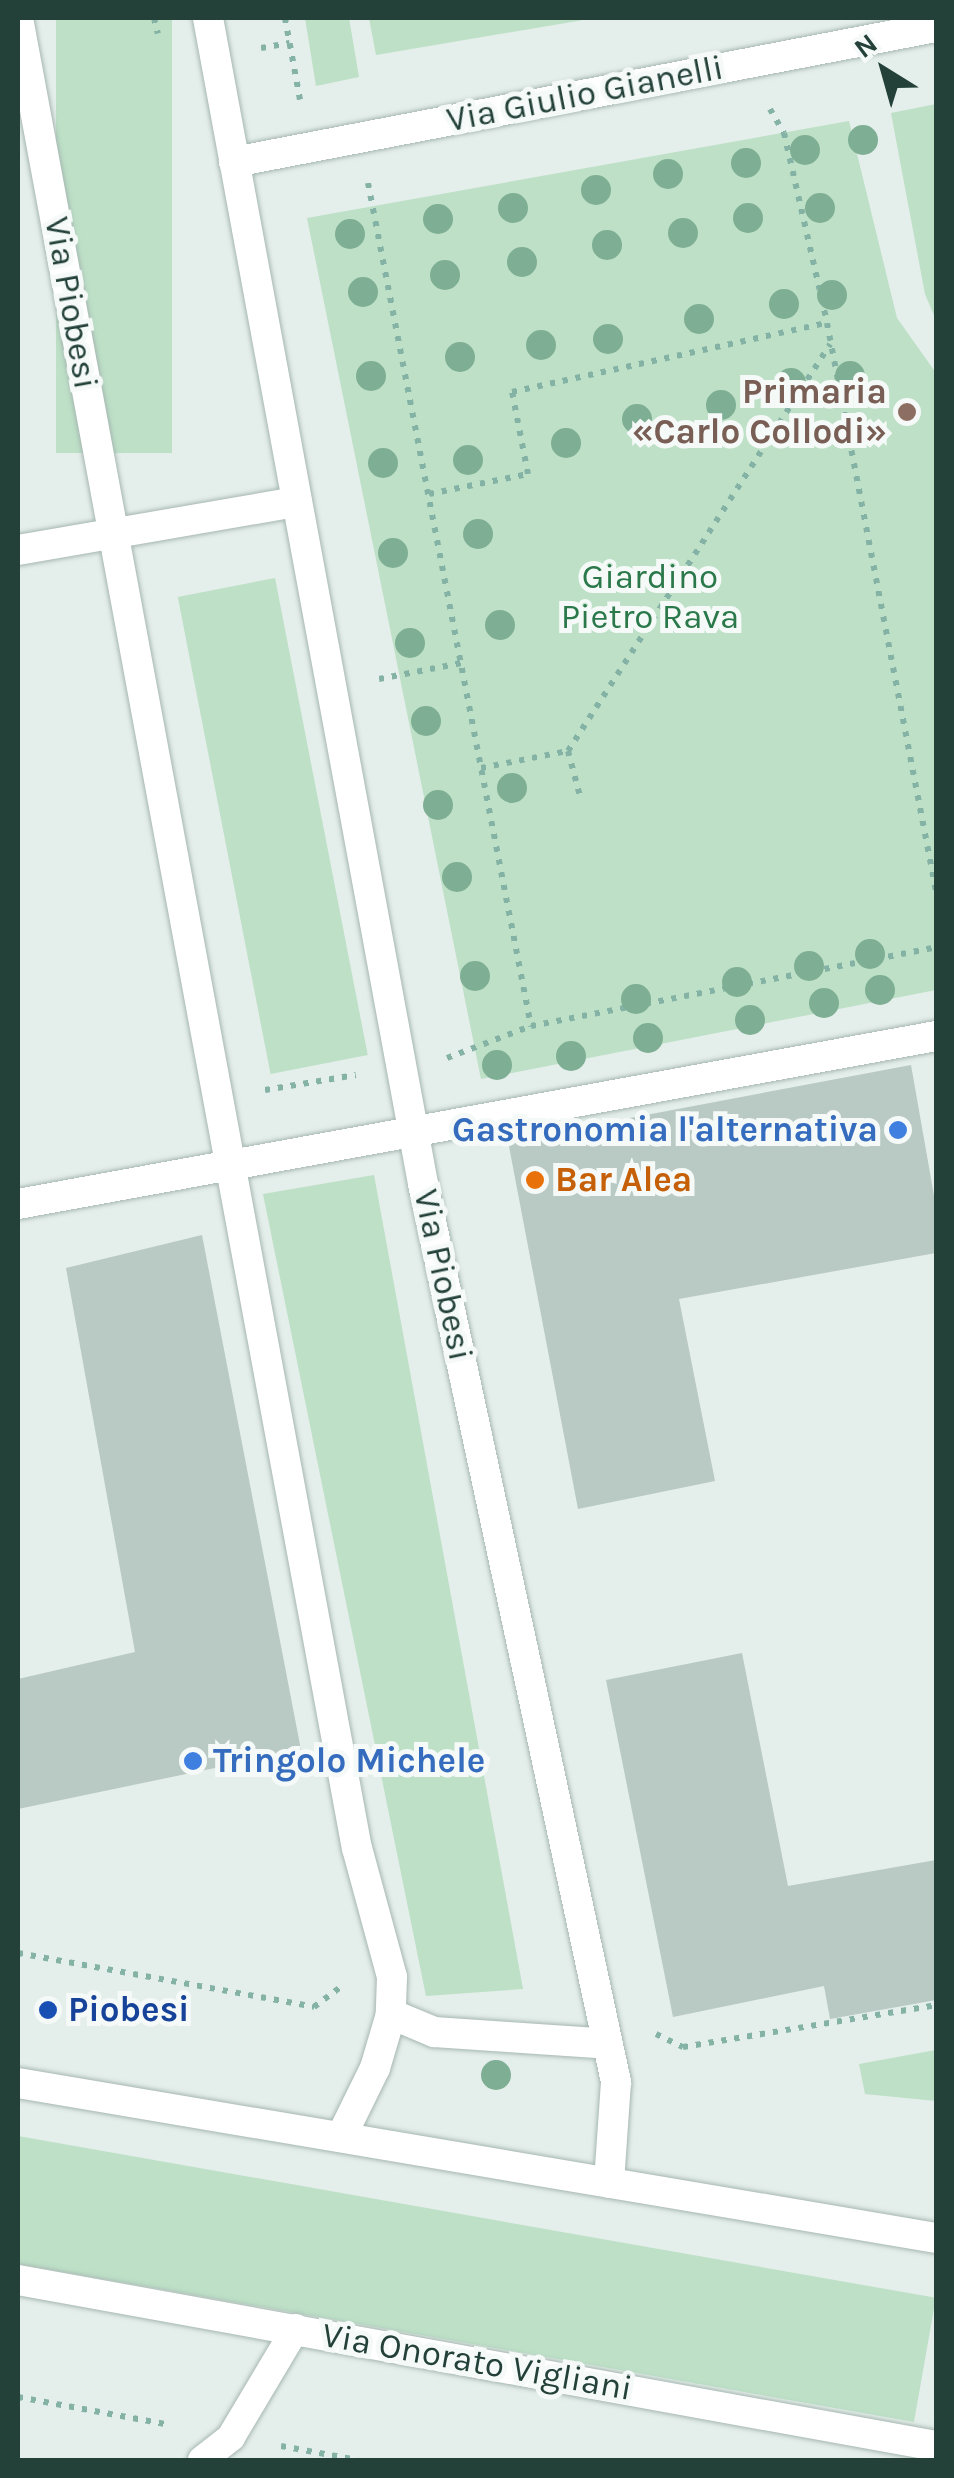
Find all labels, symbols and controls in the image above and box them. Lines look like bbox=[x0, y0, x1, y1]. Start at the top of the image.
north arrow bbox=[834, 20, 934, 120]
text: N bbox=[848, 26, 884, 65]
street label: Via Giulio Gianelli bbox=[443, 47, 727, 141]
street label: Via Piobesi bbox=[35, 214, 107, 392]
place label: Primaria «Carlo Collodi» bbox=[632, 371, 887, 453]
marker: Primaria «Carlo Collodi» bbox=[896, 401, 918, 423]
park label: Giardino Pietro Rava bbox=[561, 556, 739, 638]
place label: Gastronomia l'alternativa bbox=[452, 1109, 878, 1151]
marker: Gastronomia l'alternativa bbox=[887, 1119, 909, 1141]
place label: Bar Alea bbox=[555, 1159, 692, 1201]
marker: Bar Alea bbox=[524, 1169, 546, 1191]
street label: Via Piobesi bbox=[404, 1185, 482, 1365]
place label: Tringolo Michele bbox=[213, 1740, 485, 1782]
marker: Tringolo Michele bbox=[182, 1750, 204, 1772]
place label: Piobesi bbox=[68, 1989, 190, 2031]
marker: Piobesi bbox=[37, 1999, 59, 2021]
street label: Via Onorato Vigliani bbox=[319, 2314, 635, 2410]

